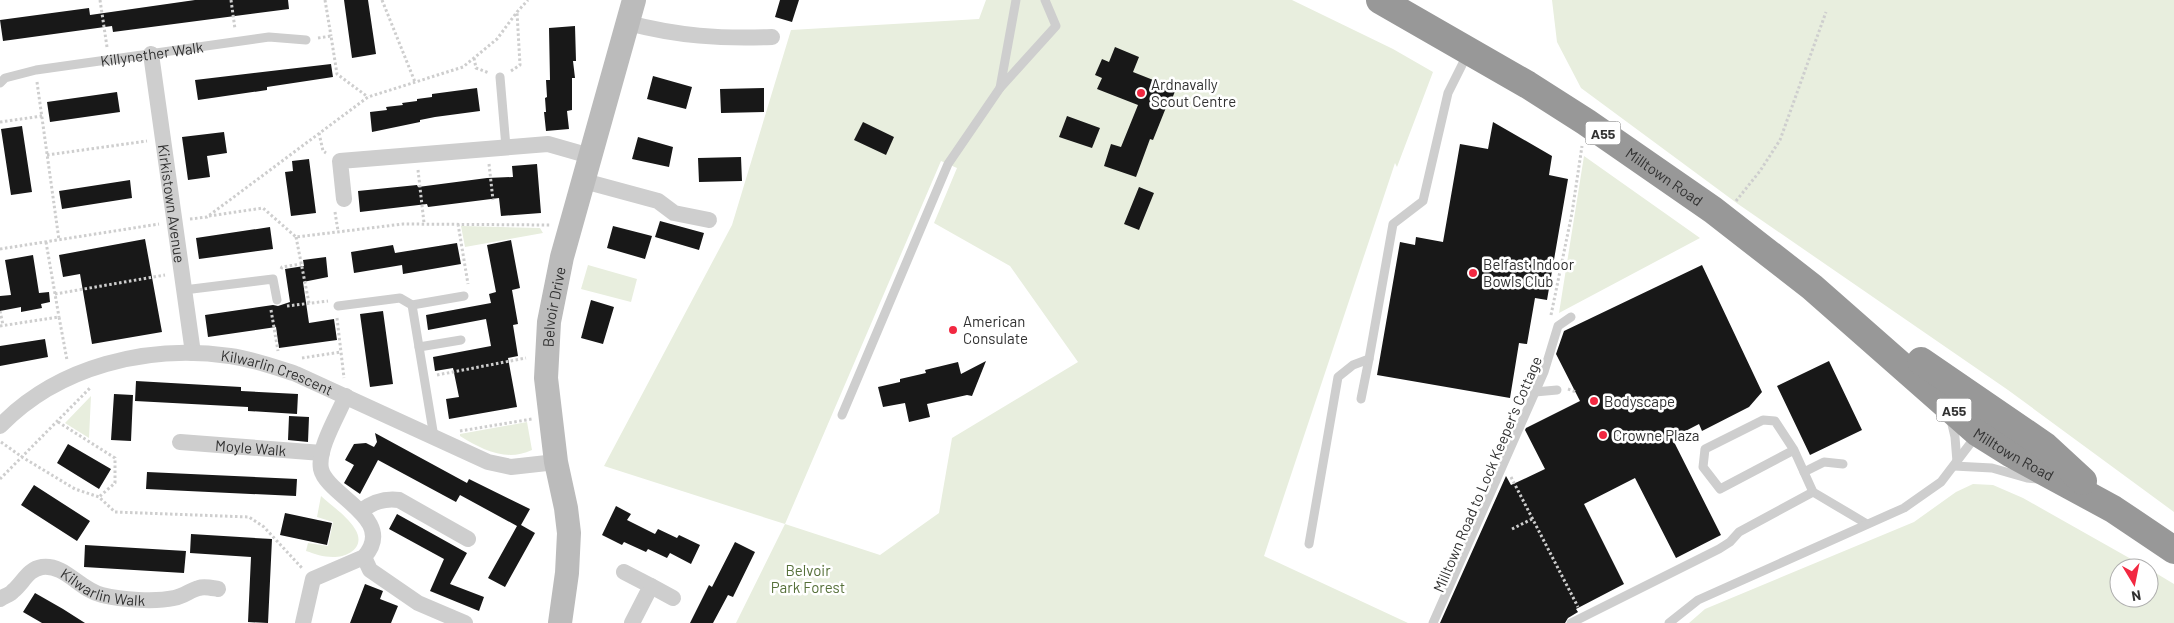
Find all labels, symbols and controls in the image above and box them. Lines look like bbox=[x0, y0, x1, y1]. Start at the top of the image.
street label: Killynether Walk bbox=[99, 37, 205, 70]
place label: Ardnavally Scout Centre bbox=[1151, 75, 1236, 110]
marker: Ardnavally Scout Centre bbox=[1135, 87, 1147, 99]
road number: A55 bbox=[1586, 122, 1620, 144]
street label: Kirkistown Avenue bbox=[155, 143, 189, 264]
street label: Milltown Road bbox=[1623, 143, 1707, 209]
place label: Belfast Indoor Bowls Club bbox=[1483, 255, 1575, 290]
street label: Belvoir Drive bbox=[539, 265, 569, 348]
marker: Belfast Indoor Bowls Club bbox=[1467, 267, 1479, 279]
place label: American Consulate bbox=[963, 312, 1028, 347]
marker: American Consulate bbox=[947, 324, 959, 336]
street label: Kilwarlin Crescent bbox=[220, 346, 336, 399]
street label: Milltown Road to Lock Keeper's Cottage bbox=[1429, 353, 1545, 595]
place label: Bodyscape bbox=[1604, 392, 1675, 410]
marker: Bodyscape bbox=[1588, 395, 1600, 407]
road number: A55 bbox=[1936, 398, 1972, 422]
street label: Milltown Road bbox=[1970, 424, 2057, 484]
place label: Crowne Plaza bbox=[1613, 426, 1700, 444]
marker: Crowne Plaza bbox=[1597, 429, 1609, 441]
street label: Moyle Walk bbox=[215, 436, 287, 459]
north arrow bbox=[2109, 558, 2159, 608]
park label: Belvoir Park Forest bbox=[771, 561, 845, 596]
street label: Kilwarlin Walk bbox=[58, 564, 146, 609]
text: N bbox=[2130, 587, 2142, 605]

